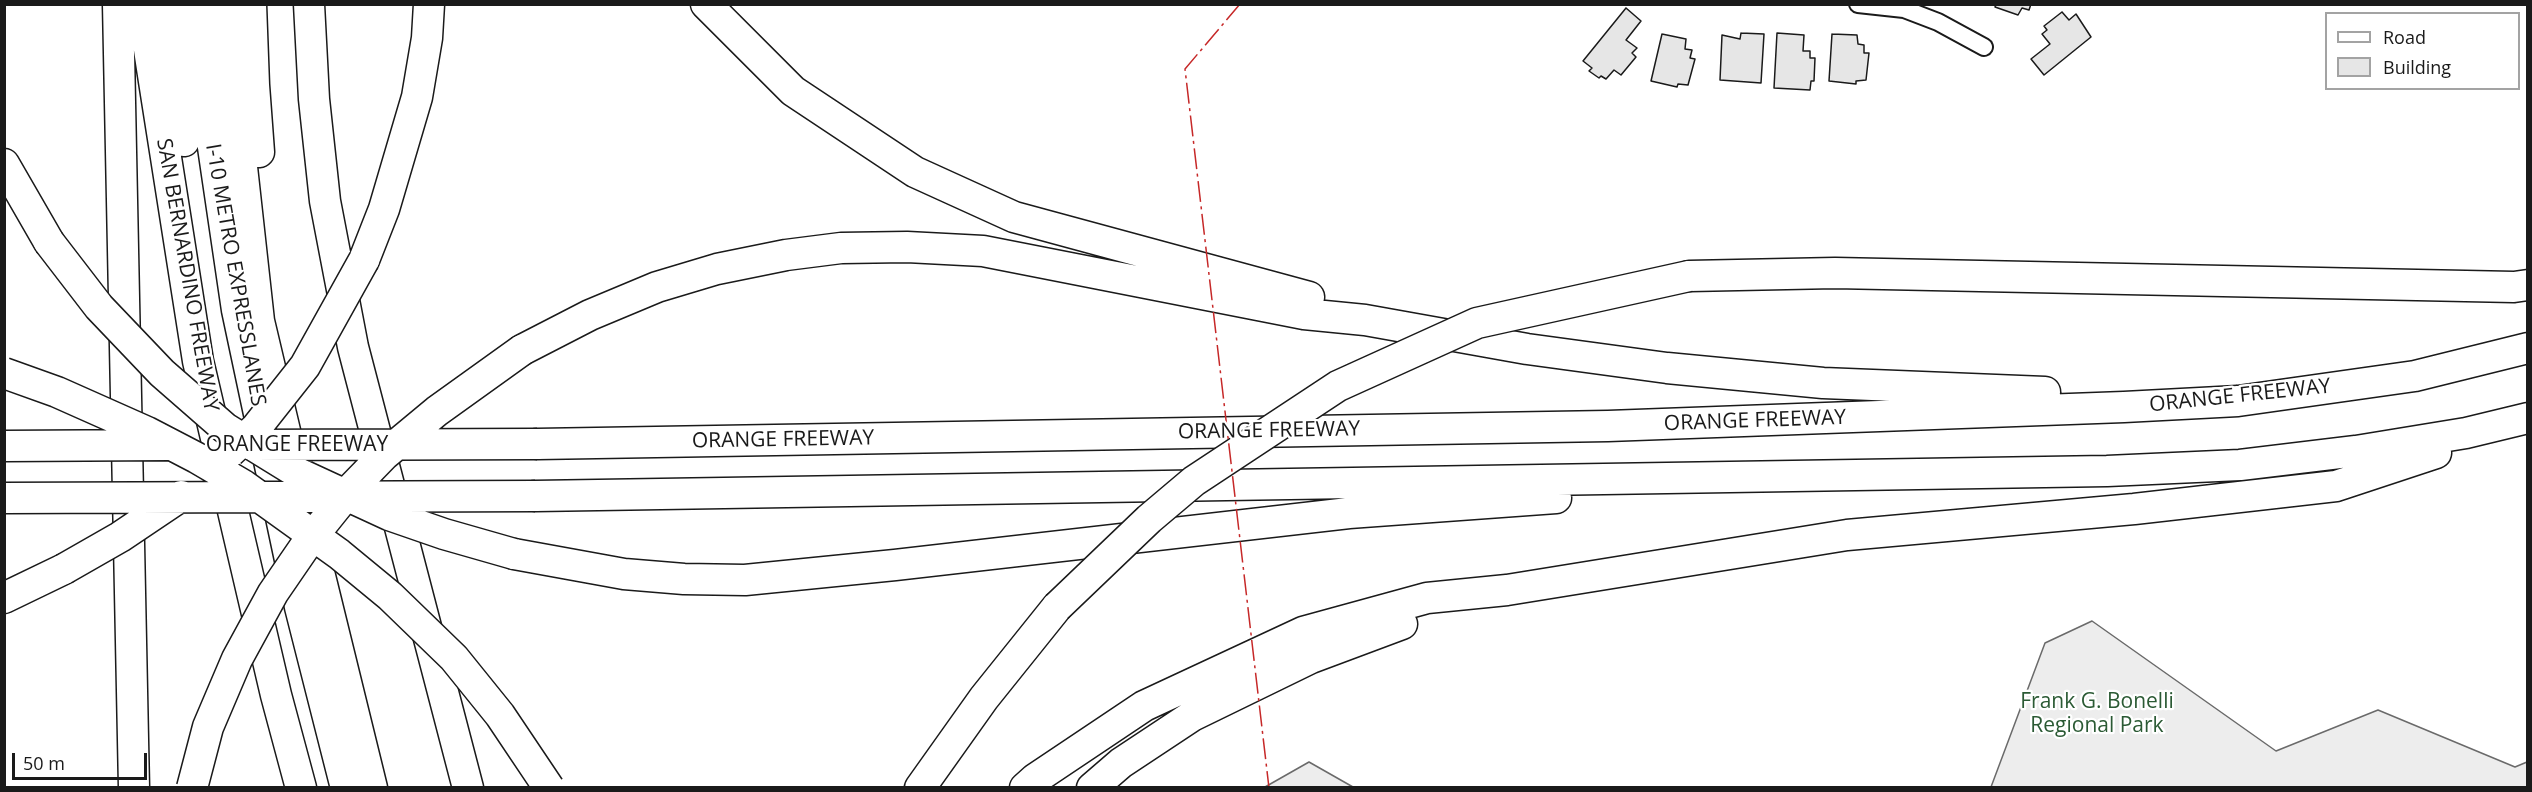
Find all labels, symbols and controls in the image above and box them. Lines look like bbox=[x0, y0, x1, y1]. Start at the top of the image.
legend bbox=[2325, 12, 2520, 90]
text: Road bbox=[2383, 25, 2426, 49]
text: Building bbox=[2383, 55, 2451, 79]
street label: SAN BERNARDINO FREEWAY bbox=[151, 137, 223, 413]
street label: I-10 METRO EXPRESSLANES bbox=[199, 142, 271, 408]
street label: ORANGE FREEWAY bbox=[2148, 374, 2332, 418]
street label: ORANGE FREEWAY bbox=[1663, 405, 1847, 437]
street label: ORANGE FREEWAY bbox=[1178, 417, 1360, 445]
street label: ORANGE FREEWAY bbox=[692, 426, 874, 454]
street label: ORANGE FREEWAY bbox=[206, 432, 388, 458]
park label: Frank G. Bonelli Regional Park bbox=[2020, 689, 2174, 739]
scale bar bbox=[15, 741, 150, 779]
text: 50 m bbox=[23, 751, 65, 775]

